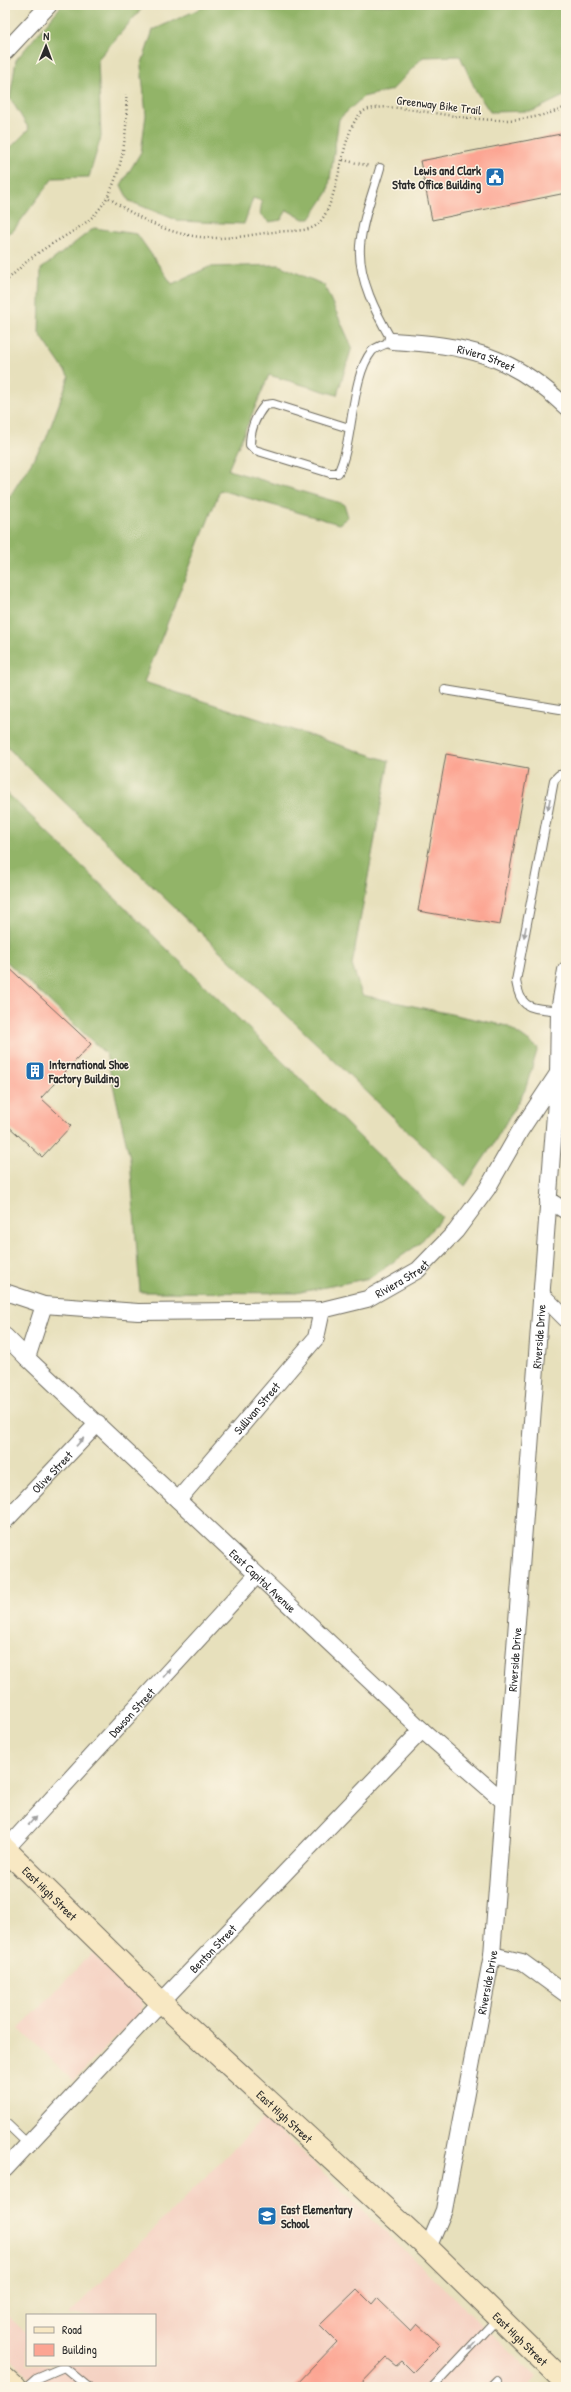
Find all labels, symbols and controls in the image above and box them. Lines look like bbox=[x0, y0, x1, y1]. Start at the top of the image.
north arrow bbox=[26, 26, 66, 66]
text: N bbox=[43, 29, 49, 43]
street label: Greenway Bike Trail bbox=[396, 91, 483, 119]
place label: Lewis and Clark State Office Building bbox=[392, 162, 482, 194]
public building icon: Lewis and Clark State Office Building bbox=[484, 166, 506, 188]
street label: Riviera Street bbox=[456, 340, 519, 376]
one-way arrow bbox=[546, 798, 552, 810]
one-way arrow bbox=[522, 926, 528, 938]
place label: International Shoe Factory Building bbox=[48, 1056, 129, 1088]
building icon: International Shoe Factory Building bbox=[24, 1060, 46, 1082]
street label: Riviera Street bbox=[372, 1255, 433, 1301]
street label: Riverside Drive bbox=[527, 1303, 549, 1369]
street label: Sullivan Street bbox=[229, 1377, 284, 1438]
one-way arrow bbox=[75, 1437, 84, 1446]
street label: Olive Street bbox=[27, 1446, 77, 1497]
street label: East Capitol Avenue bbox=[226, 1545, 300, 1616]
street label: Riverside Drive bbox=[503, 1626, 525, 1692]
one-way arrow bbox=[162, 1668, 171, 1679]
street label: Dawson Street bbox=[104, 1683, 159, 1741]
one-way arrow bbox=[27, 1816, 36, 1826]
street label: East High Street bbox=[19, 1862, 82, 1925]
street label: Benton Street bbox=[185, 1920, 241, 1976]
street label: Riverside Drive bbox=[473, 1950, 501, 2016]
street label: East High Street bbox=[253, 2086, 317, 2147]
place label: East Elementary School bbox=[281, 2201, 353, 2232]
school or university icon: East Elementary School bbox=[256, 2205, 278, 2227]
street label: East High Street bbox=[489, 2308, 552, 2370]
legend bbox=[26, 2314, 156, 2366]
text: Road bbox=[62, 2321, 82, 2338]
text: Building bbox=[62, 2341, 97, 2358]
one-way arrow bbox=[467, 2341, 476, 2351]

